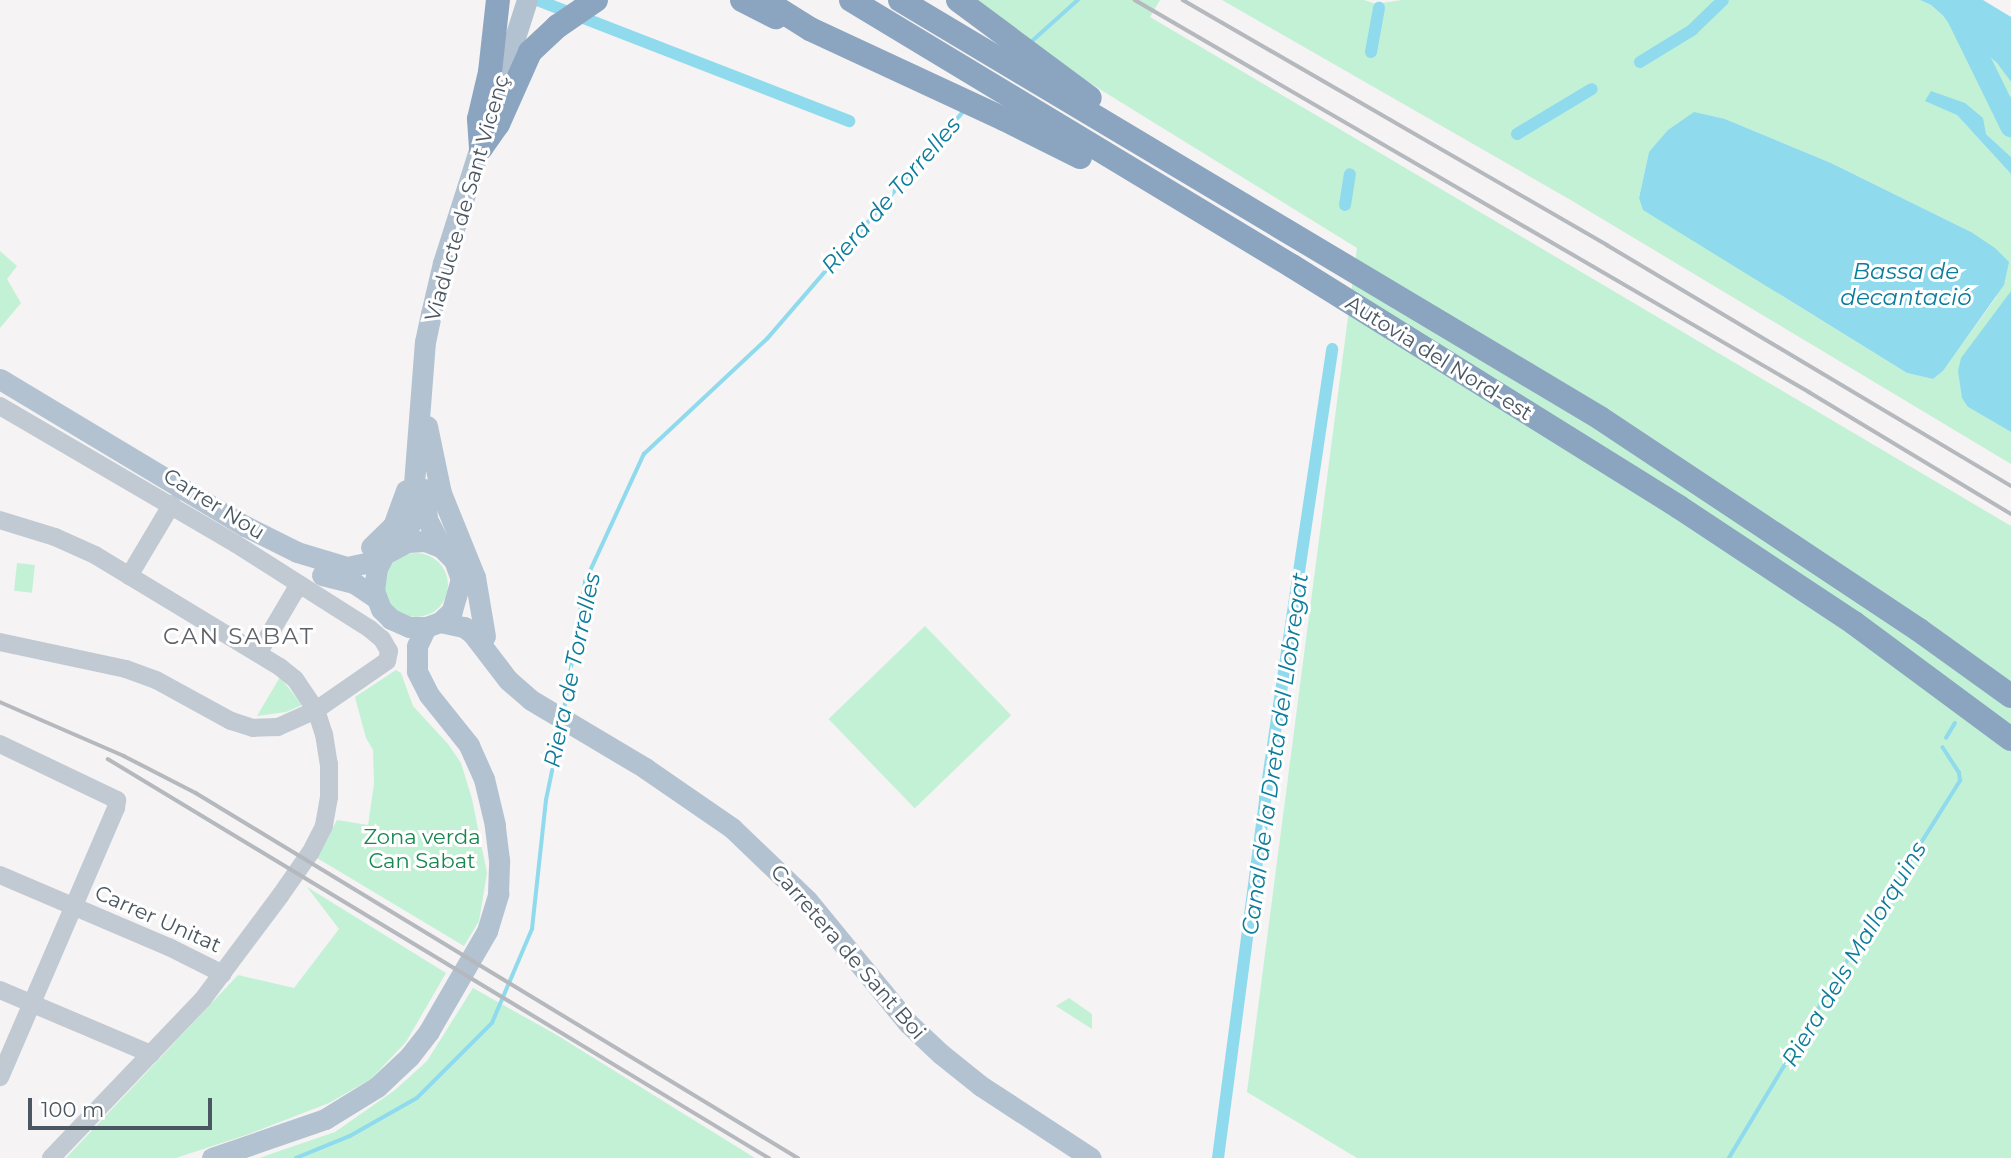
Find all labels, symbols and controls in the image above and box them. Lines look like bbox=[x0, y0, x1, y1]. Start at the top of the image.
street label: Viaducte de Sant Vicenç bbox=[420, 72, 514, 324]
water label: Riera de Torrelles bbox=[815, 111, 967, 279]
water label: Bassa de decantació bbox=[1840, 257, 1972, 311]
street label: Autovia del Nord-est bbox=[1341, 290, 1537, 426]
street label: Carrer Nou bbox=[159, 463, 269, 545]
water label: Riera de Torrelles bbox=[538, 570, 606, 770]
water label: Canal de la Dreta del Llobregat bbox=[1236, 571, 1314, 937]
district label: CAN SABAT bbox=[164, 622, 314, 650]
park label: Zona verda Can Sabat bbox=[363, 824, 481, 874]
water label: Riera dels Mallorquins bbox=[1776, 837, 1932, 1071]
street label: Carretera de Sant Boi bbox=[765, 860, 931, 1044]
street label: Carrer Unitat bbox=[91, 880, 225, 958]
scale bar bbox=[32, 1084, 215, 1128]
text: 100 m bbox=[41, 1097, 104, 1122]

